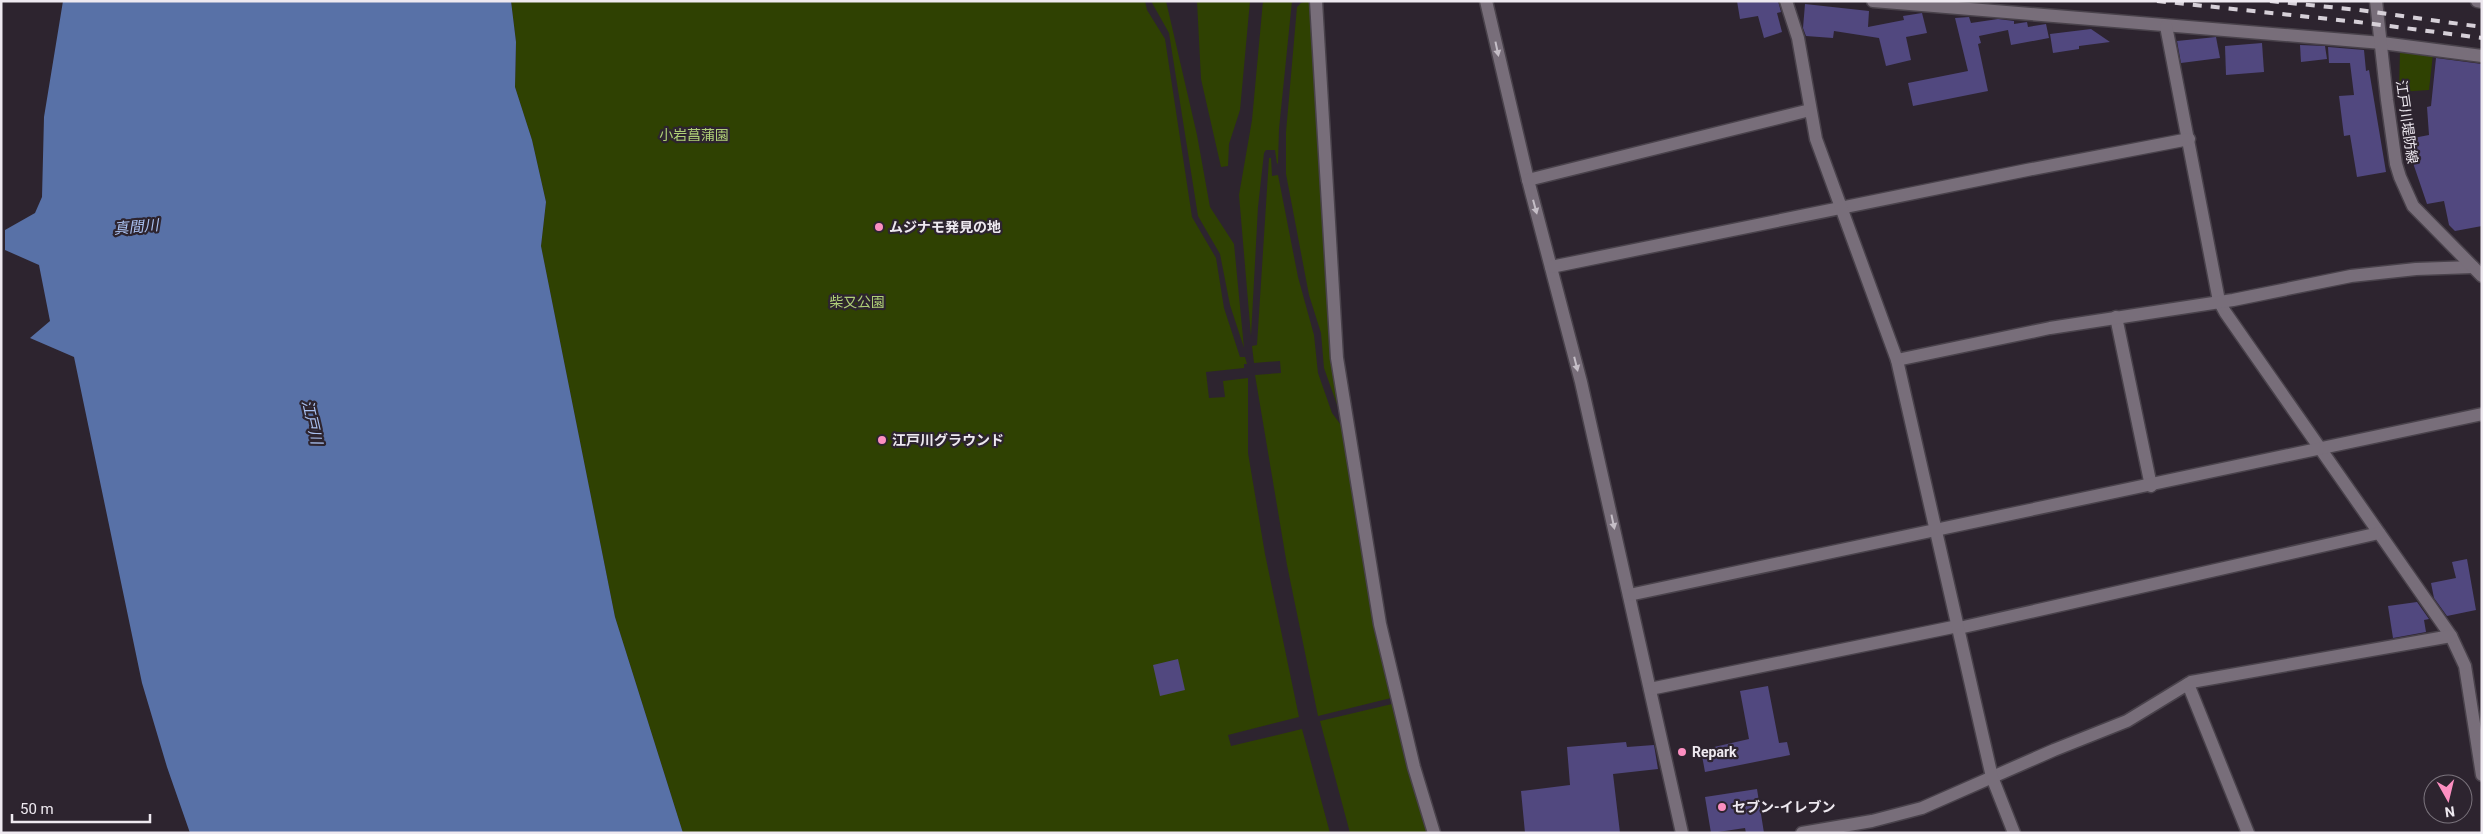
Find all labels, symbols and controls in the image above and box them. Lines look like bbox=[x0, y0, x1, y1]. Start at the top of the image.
one-way arrow bbox=[1493, 41, 1501, 56]
street label: 江戸川堤防線 bbox=[2393, 79, 2421, 165]
park label: 小岩菖蒲園 bbox=[659, 127, 729, 143]
one-way arrow bbox=[1531, 199, 1539, 214]
water label: 真間川 bbox=[113, 216, 161, 238]
place label: ムジナモ発見の地 bbox=[889, 219, 1001, 235]
marker: ムジナモ発見の地 bbox=[873, 221, 885, 233]
park label: 柴又公園 bbox=[829, 294, 885, 310]
one-way arrow bbox=[1572, 356, 1580, 372]
water label: 江戸川 bbox=[298, 398, 326, 448]
place label: 江戸川グラウンド bbox=[892, 432, 1004, 448]
marker: 江戸川グラウンド bbox=[876, 434, 888, 446]
one-way arrow bbox=[1609, 515, 1617, 530]
place label: Repark bbox=[1692, 744, 1737, 760]
marker: Repark bbox=[1676, 746, 1688, 758]
north arrow bbox=[2423, 774, 2473, 824]
scale bar bbox=[12, 792, 150, 824]
place label: セブン-イレブン bbox=[1732, 799, 1836, 815]
text: 50 m bbox=[20, 800, 54, 818]
marker: セブン-イレブン bbox=[1716, 801, 1728, 813]
text: N bbox=[2444, 803, 2456, 820]

